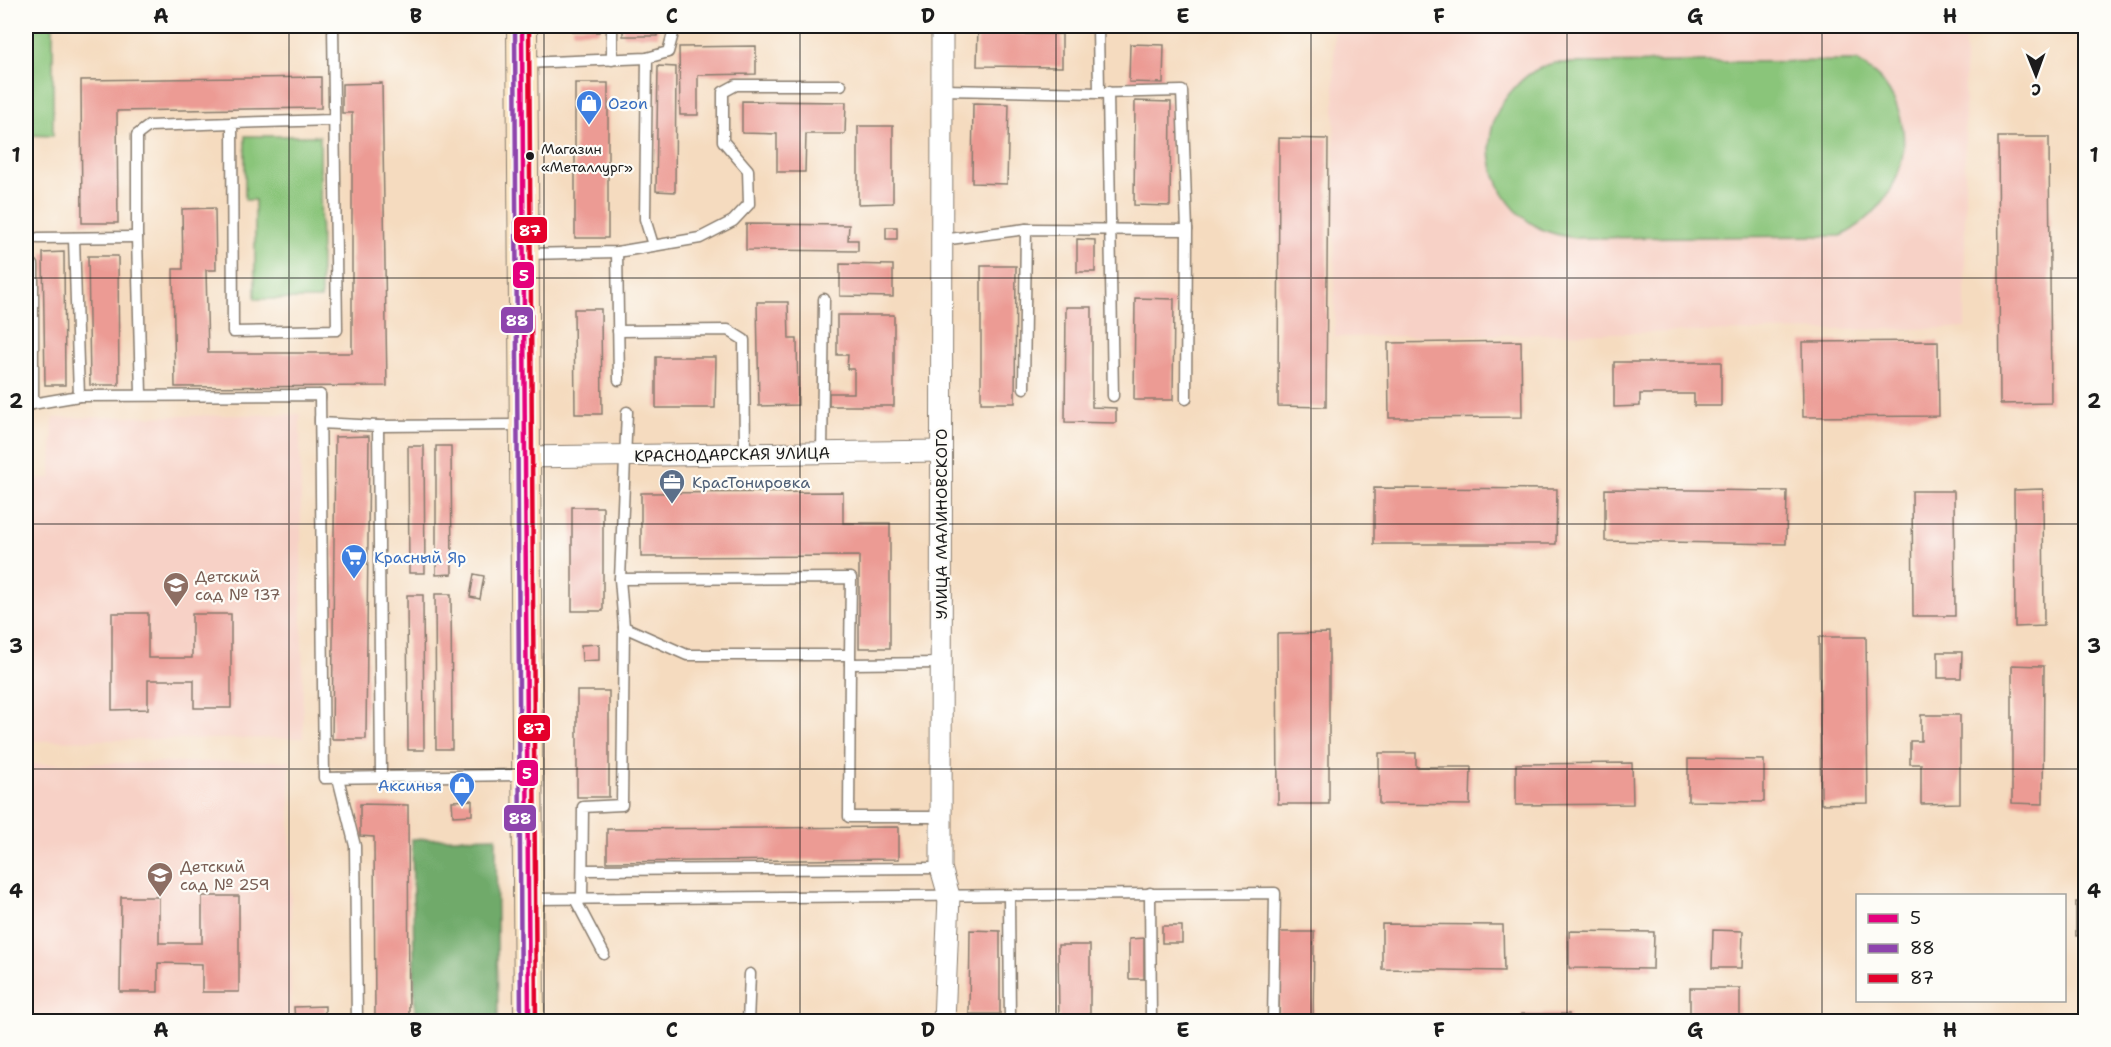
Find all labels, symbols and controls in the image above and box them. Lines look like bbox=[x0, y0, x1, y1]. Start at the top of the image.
text: A bbox=[153, 3, 169, 29]
text: B bbox=[410, 3, 422, 29]
text: C bbox=[666, 3, 678, 29]
text: D bbox=[921, 3, 935, 29]
text: E bbox=[1176, 3, 1190, 29]
text: F bbox=[1433, 3, 1445, 29]
text: G bbox=[1687, 3, 1703, 29]
text: H bbox=[1943, 3, 1957, 29]
north arrow bbox=[2006, 45, 2066, 105]
text: С bbox=[2031, 79, 2041, 100]
shop icon: Ozon bbox=[574, 88, 604, 126]
place label: Ozon bbox=[608, 93, 648, 114]
place label: Магазин «Металлург» bbox=[541, 140, 633, 176]
text: 1 bbox=[11, 142, 21, 168]
text: 1 bbox=[2089, 142, 2099, 168]
marker: Магазин «Металлург» bbox=[524, 150, 536, 162]
line badge: 87 bbox=[513, 216, 548, 244]
text: 87 bbox=[519, 220, 541, 241]
line badge: 5 bbox=[512, 261, 535, 289]
text: 5 bbox=[519, 265, 529, 286]
line badge: 88 bbox=[500, 306, 534, 334]
text: 88 bbox=[506, 310, 528, 331]
text: 2 bbox=[9, 388, 23, 414]
text: 2 bbox=[2087, 388, 2101, 414]
street label: УЛИЦА МАЛИНОВСКОГО bbox=[931, 428, 952, 620]
street label: КРАСНОДАРСКАЯ УЛИЦА bbox=[634, 442, 830, 467]
office icon: КрасТонировка bbox=[657, 467, 687, 505]
place label: КрасТонировка bbox=[692, 472, 810, 493]
supermarket icon: Красный Яр bbox=[339, 542, 369, 580]
place label: Красный Яр bbox=[374, 547, 466, 568]
place label: Детский сад № 137 bbox=[195, 566, 280, 605]
school or university icon: Детский сад № 137 bbox=[161, 570, 191, 608]
text: 3 bbox=[9, 633, 23, 659]
text: 3 bbox=[2087, 633, 2101, 659]
line badge: 87 bbox=[517, 714, 551, 742]
text: 87 bbox=[523, 718, 545, 739]
line badge: 5 bbox=[516, 759, 539, 787]
text: 5 bbox=[522, 763, 532, 784]
shop icon: Аксинья bbox=[447, 770, 477, 808]
place label: Аксинья bbox=[378, 775, 442, 796]
line badge: 88 bbox=[503, 804, 537, 832]
text: 88 bbox=[509, 808, 531, 829]
place label: Детский сад № 259 bbox=[180, 856, 270, 895]
school or university icon: Детский сад № 259 bbox=[145, 860, 175, 898]
text: 4 bbox=[9, 878, 23, 904]
text: 4 bbox=[2087, 878, 2101, 904]
legend bbox=[1856, 894, 2066, 1002]
text: 5 bbox=[1910, 906, 1921, 930]
text: 88 bbox=[1910, 936, 1935, 960]
text: 87 bbox=[1910, 966, 1934, 990]
text: A bbox=[153, 1017, 169, 1043]
text: B bbox=[410, 1017, 422, 1043]
text: C bbox=[666, 1017, 678, 1043]
text: D bbox=[921, 1017, 935, 1043]
text: E bbox=[1176, 1017, 1190, 1043]
text: F bbox=[1433, 1017, 1445, 1043]
text: G bbox=[1687, 1017, 1703, 1043]
text: H bbox=[1943, 1017, 1957, 1043]

